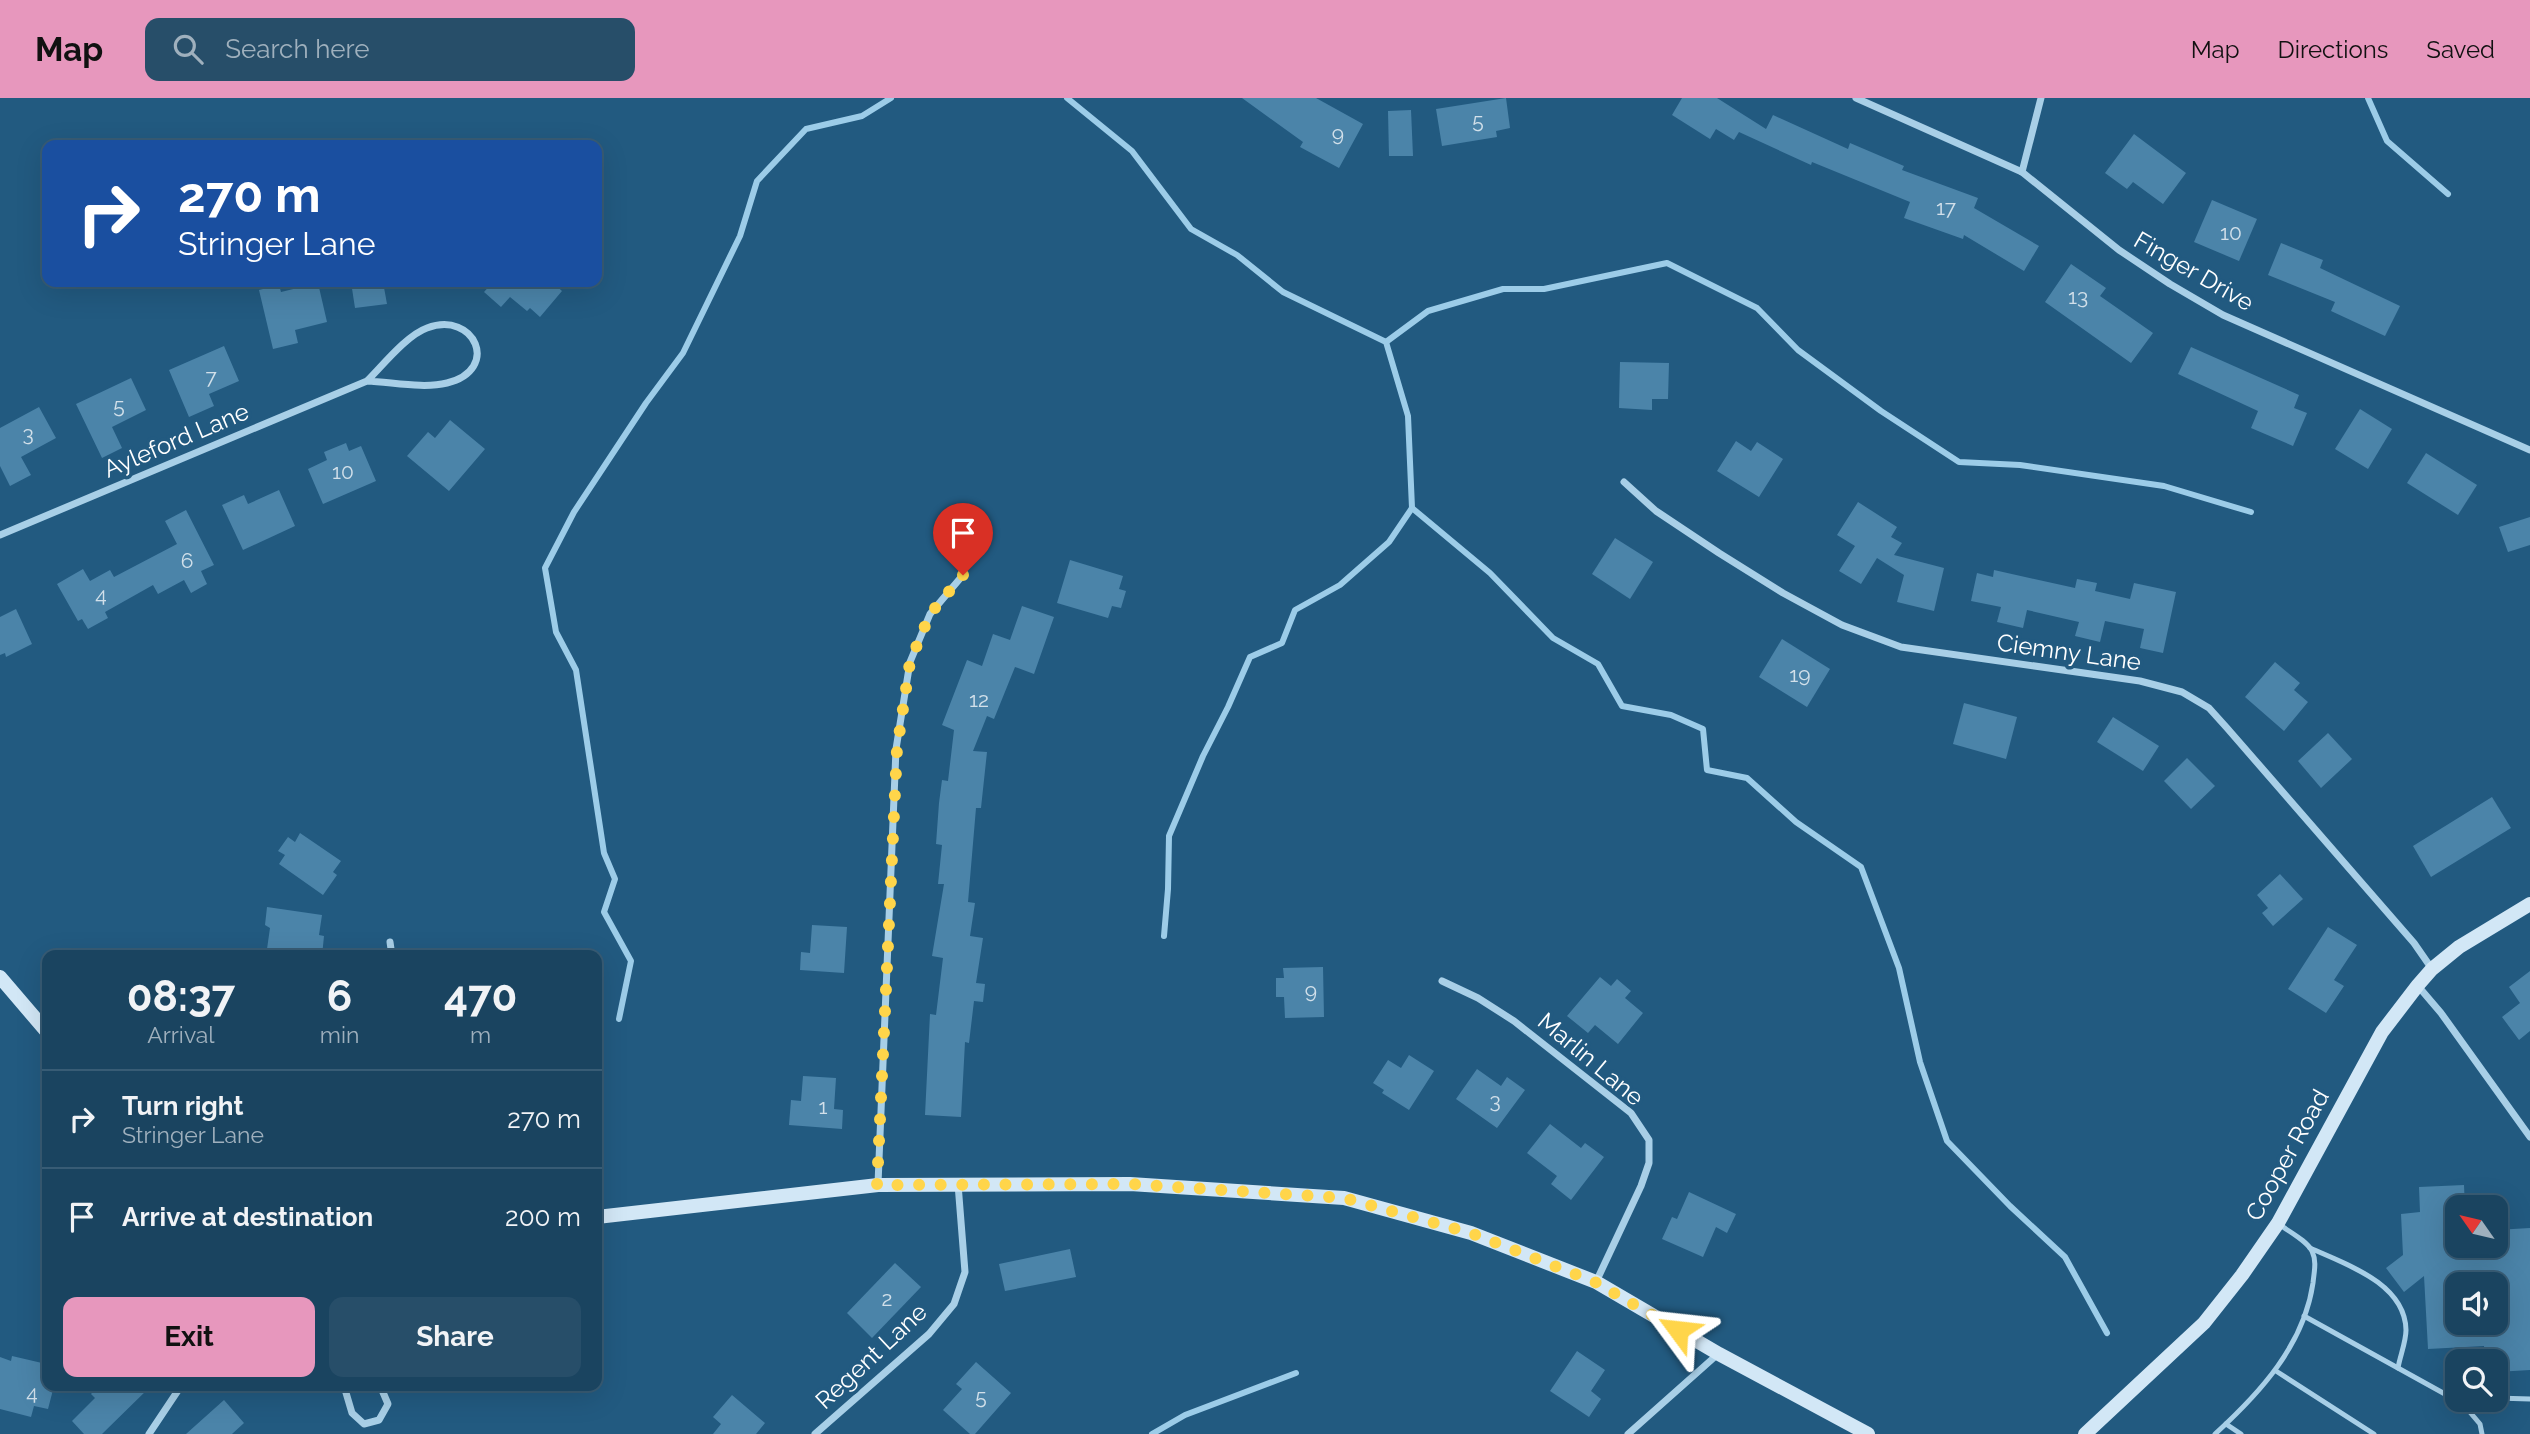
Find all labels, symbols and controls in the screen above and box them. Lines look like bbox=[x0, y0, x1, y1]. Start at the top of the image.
search box bbox=[145, 18, 635, 81]
text: Map bbox=[35, 30, 103, 69]
icon: search bbox=[169, 30, 207, 68]
text: Search here bbox=[225, 34, 370, 64]
text: Map bbox=[2191, 35, 2240, 64]
text: Directions bbox=[2278, 35, 2388, 64]
text: Saved bbox=[2426, 35, 2495, 64]
house number: 5 bbox=[1472, 108, 1484, 133]
house number: 9 bbox=[1332, 121, 1344, 146]
text: 270 m bbox=[178, 166, 321, 223]
icon: right bbox=[63, 168, 154, 259]
house number: 17 bbox=[1936, 195, 1957, 220]
house number: 10 bbox=[2220, 220, 2242, 245]
text: Stringer Lane bbox=[178, 225, 375, 262]
street label: Finger Drive bbox=[2129, 225, 2259, 317]
house number: 13 bbox=[2068, 284, 2088, 309]
house number: 7 bbox=[205, 364, 217, 389]
house number: 5 bbox=[113, 393, 125, 418]
street label: Ayleford Lane bbox=[99, 396, 253, 484]
house number: 3 bbox=[22, 421, 34, 446]
house number: 10 bbox=[332, 459, 354, 484]
pin bbox=[933, 503, 993, 575]
icon: arrive bbox=[944, 514, 982, 552]
house number: 6 bbox=[181, 548, 193, 573]
house number: 4 bbox=[95, 582, 107, 607]
street label: Ciemny Lane bbox=[1995, 628, 2143, 676]
house number: 19 bbox=[1789, 662, 1811, 687]
house number: 12 bbox=[969, 687, 989, 712]
text: 08:37 bbox=[127, 972, 235, 1021]
text: 6 bbox=[327, 972, 352, 1021]
text: 470 bbox=[444, 972, 517, 1021]
house number: 9 bbox=[1305, 978, 1317, 1003]
street label: Marlin Lane bbox=[1532, 1006, 1650, 1112]
text: Arrival bbox=[147, 1021, 215, 1048]
text: min bbox=[320, 1021, 359, 1048]
text: m bbox=[470, 1021, 491, 1048]
street label: Cooper Road bbox=[2239, 1084, 2335, 1226]
house number: 3 bbox=[1489, 1088, 1501, 1113]
text: Turn right bbox=[122, 1091, 243, 1121]
house number: 1 bbox=[819, 1094, 828, 1119]
icon: right bbox=[63, 1100, 101, 1138]
text: 270 m bbox=[507, 1104, 581, 1134]
text: Stringer Lane bbox=[122, 1121, 264, 1148]
north arrow bbox=[2445, 1195, 2508, 1258]
map controls bbox=[2445, 1195, 2508, 1412]
icon: arrive bbox=[63, 1198, 101, 1236]
text: Arrive at destination bbox=[122, 1202, 373, 1232]
text: 200 m bbox=[505, 1202, 581, 1232]
button: sound bbox=[2445, 1272, 2508, 1335]
house number: 2 bbox=[882, 1286, 892, 1311]
position arrow bbox=[1641, 1293, 1715, 1367]
button: Exit bbox=[63, 1297, 315, 1377]
button: Share bbox=[329, 1297, 581, 1377]
street label: Regent Lane bbox=[809, 1297, 933, 1415]
button: search bbox=[2445, 1349, 2508, 1412]
house number: 4 bbox=[26, 1380, 38, 1405]
house number: 5 bbox=[975, 1384, 987, 1409]

